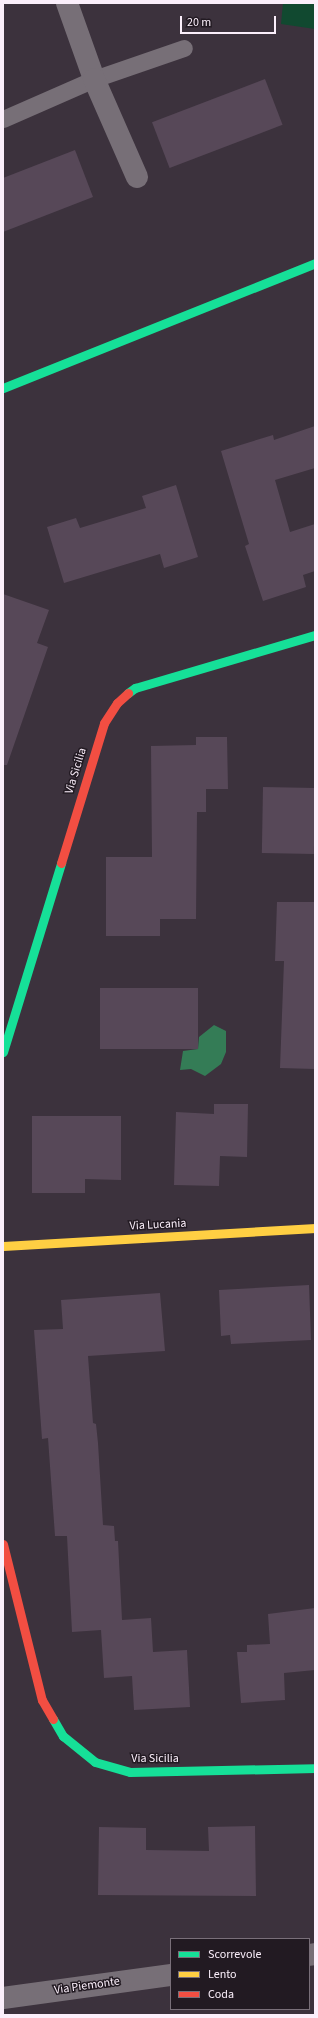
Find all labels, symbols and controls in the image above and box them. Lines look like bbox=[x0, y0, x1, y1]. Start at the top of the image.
scale bar bbox=[182, 8, 278, 34]
text: 20 m bbox=[187, 14, 211, 31]
street label: Via Sicilia bbox=[62, 746, 90, 796]
street label: Via Lucania bbox=[129, 1216, 187, 1234]
street label: Via Sicilia bbox=[131, 1752, 179, 1766]
legend bbox=[170, 1938, 310, 2010]
text: Scorrevole bbox=[208, 1946, 261, 1963]
text: Lento bbox=[208, 1966, 237, 1983]
street label: Via Piemonte bbox=[53, 1974, 121, 1998]
text: Coda bbox=[208, 1986, 234, 2003]

